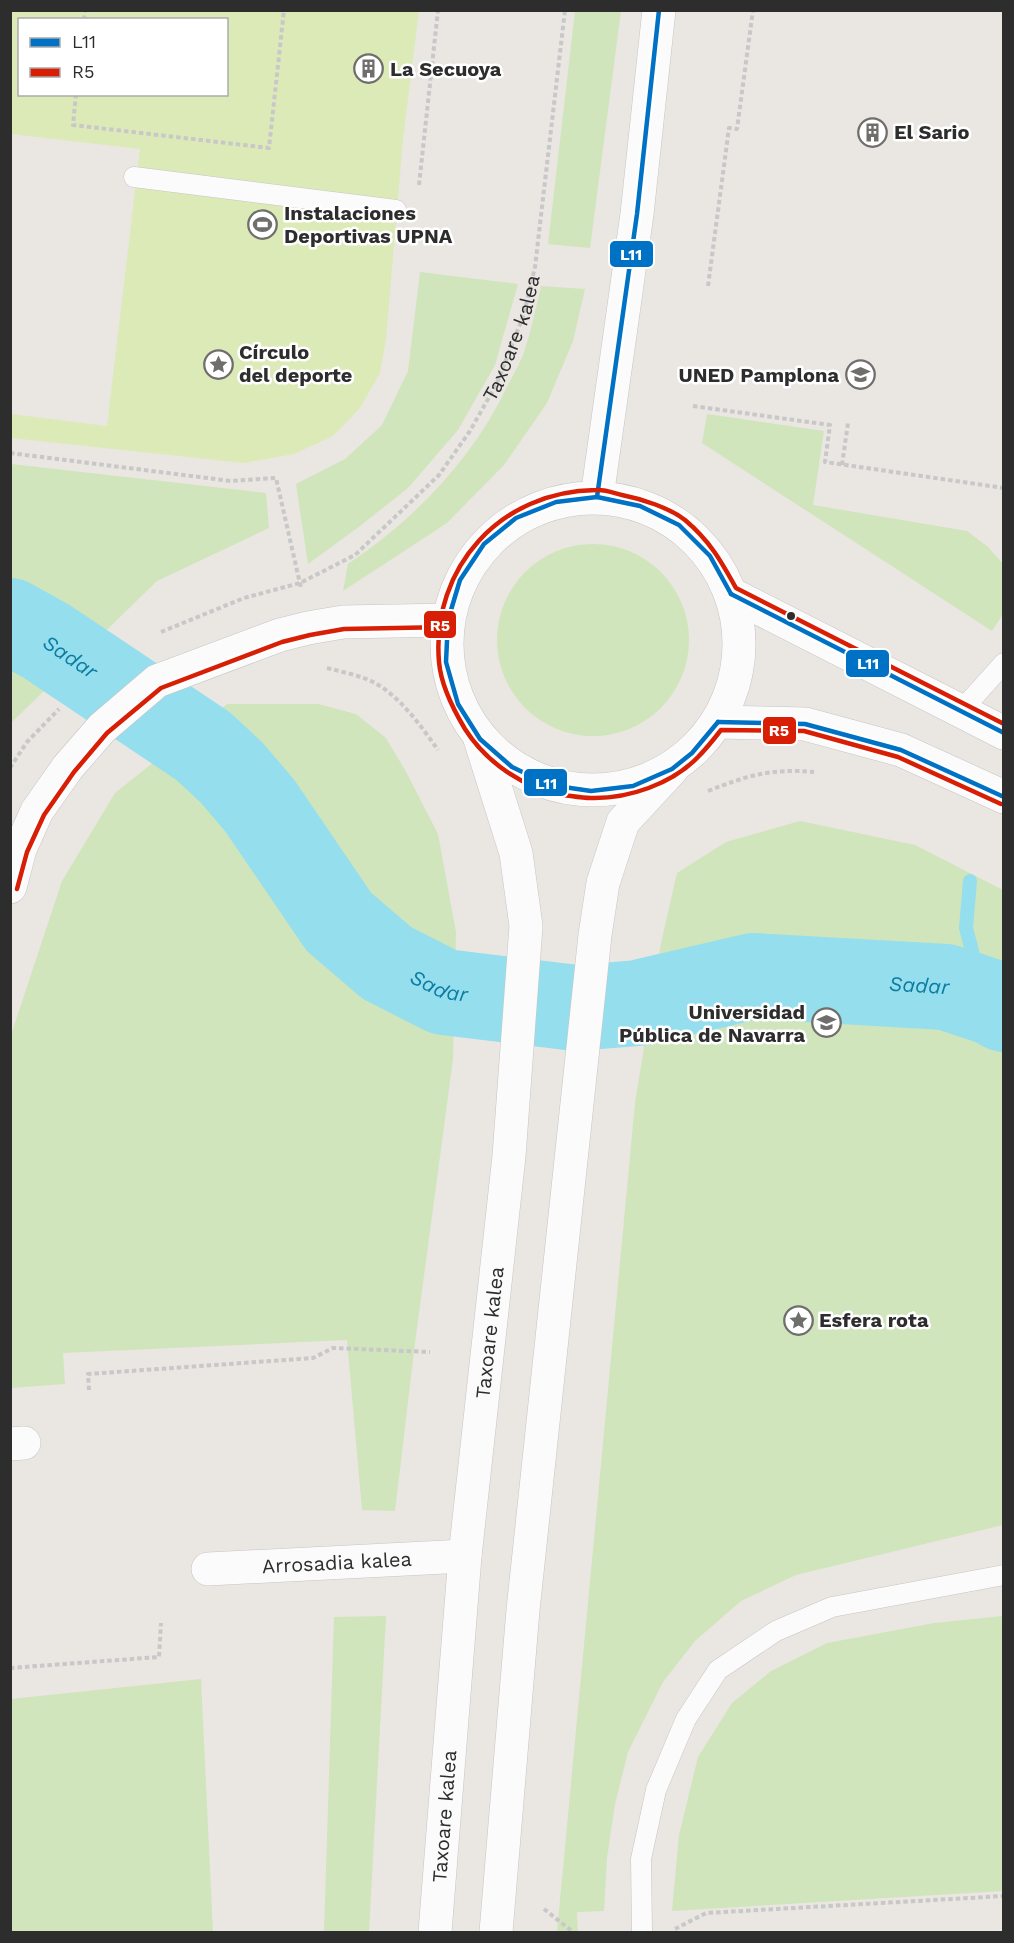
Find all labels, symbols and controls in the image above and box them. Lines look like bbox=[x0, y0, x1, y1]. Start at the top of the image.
legend bbox=[18, 18, 228, 96]
text: L11 bbox=[72, 31, 96, 52]
building icon: La Secuoya bbox=[353, 53, 385, 85]
place label: La Secuoya bbox=[390, 57, 502, 81]
text: R5 bbox=[72, 61, 94, 82]
building icon: El Sario bbox=[857, 116, 889, 148]
place label: El Sario bbox=[894, 120, 969, 144]
place label: Instalaciones Deportivas UPNA bbox=[284, 201, 453, 248]
sports icon: Instalaciones Deportivas UPNA bbox=[247, 208, 279, 240]
line badge: L11 bbox=[609, 240, 654, 268]
text: L11 bbox=[620, 245, 642, 264]
street label: Taxoare kalea bbox=[477, 272, 545, 405]
place label: Círculo del deporte bbox=[239, 340, 352, 387]
place icon: Círculo del deporte bbox=[202, 348, 234, 380]
school or university icon: UNED Pamplona bbox=[844, 359, 876, 391]
place label: UNED Pamplona bbox=[678, 363, 839, 387]
line badge: R5 bbox=[423, 610, 457, 639]
unlabelled marker bbox=[785, 610, 797, 622]
text: R5 bbox=[430, 616, 450, 635]
water label: Sadar bbox=[38, 629, 103, 684]
line badge: L11 bbox=[845, 649, 890, 678]
text: L11 bbox=[857, 654, 879, 673]
line badge: R5 bbox=[762, 716, 797, 745]
text: R5 bbox=[769, 721, 789, 740]
line badge: L11 bbox=[523, 768, 568, 797]
text: L11 bbox=[535, 774, 557, 793]
water label: Sadar bbox=[406, 964, 470, 1007]
water label: Sadar bbox=[888, 971, 951, 999]
place label: Universidad Pública de Navarra bbox=[619, 1000, 805, 1047]
school or university icon: Universidad Pública de Navarra bbox=[810, 1007, 842, 1039]
street label: Taxoare kalea bbox=[470, 1265, 509, 1400]
place icon: Esfera rota bbox=[782, 1304, 814, 1336]
place label: Esfera rota bbox=[819, 1308, 929, 1332]
street label: Arrosadia kalea bbox=[261, 1547, 412, 1578]
street label: Taxoare kalea bbox=[427, 1749, 461, 1883]

